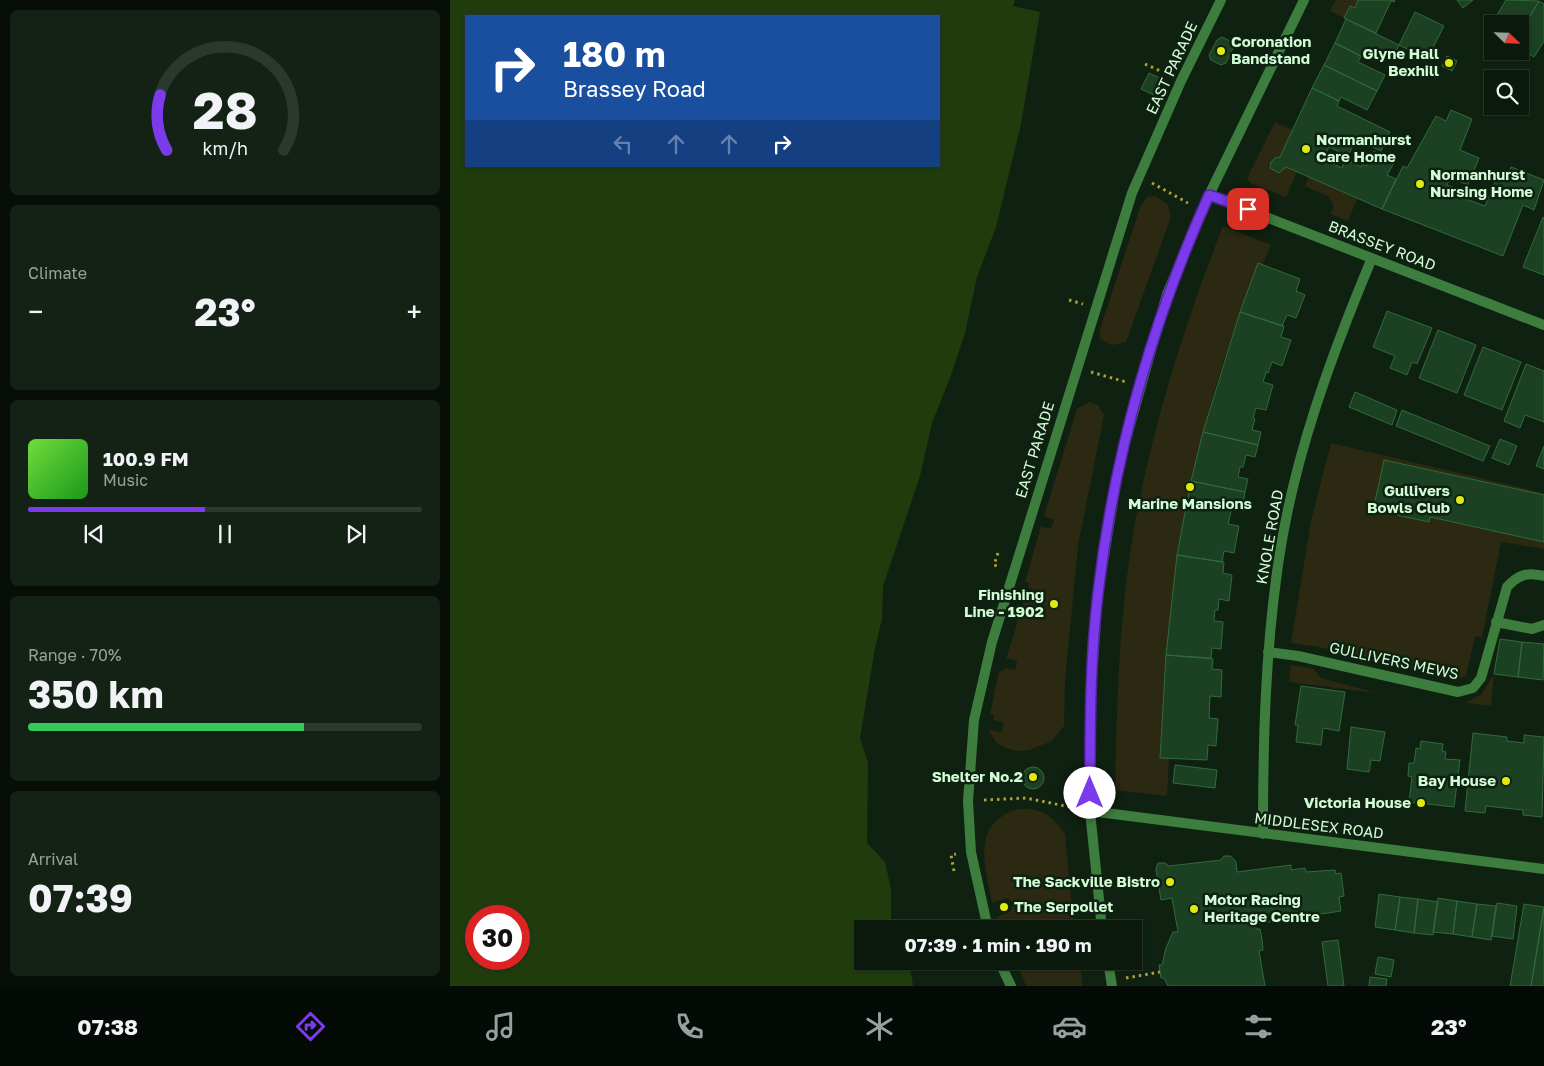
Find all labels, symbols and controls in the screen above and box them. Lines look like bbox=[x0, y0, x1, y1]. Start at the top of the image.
north arrow bbox=[1484, 15, 1529, 60]
map controls bbox=[1484, 15, 1529, 115]
street label: EAST PARADE bbox=[1142, 18, 1200, 117]
place label: Coronation Bandstand bbox=[1231, 32, 1311, 67]
text: 180 m bbox=[563, 33, 666, 75]
icon: right bbox=[480, 35, 545, 100]
place label: Glyne Hall Bexhill bbox=[1362, 44, 1439, 79]
marker: Coronation Bandstand bbox=[1215, 45, 1227, 57]
marker: Glyne Hall Bexhill bbox=[1443, 57, 1455, 69]
button: search bbox=[1484, 70, 1529, 115]
text: Brassey Road bbox=[563, 75, 706, 102]
text: 28 bbox=[192, 78, 258, 140]
icon: left bbox=[609, 130, 637, 158]
icon: ahead bbox=[662, 130, 690, 158]
icon: ahead bbox=[715, 130, 743, 158]
icon: right bbox=[768, 130, 796, 158]
place label: Normanhurst Care Home bbox=[1316, 130, 1411, 165]
text: km/h bbox=[202, 137, 248, 159]
marker: Normanhurst Care Home bbox=[1300, 143, 1312, 155]
place label: Normanhurst Nursing Home bbox=[1430, 165, 1533, 200]
marker: Normanhurst Nursing Home bbox=[1414, 178, 1426, 190]
pin bbox=[1227, 188, 1269, 230]
icon: arrive bbox=[1234, 195, 1262, 223]
street label: BRASSEY ROAD bbox=[1326, 216, 1439, 274]
text: Climate bbox=[28, 263, 87, 283]
text: 23° bbox=[194, 289, 256, 334]
text: − bbox=[28, 295, 43, 328]
text: + bbox=[407, 295, 422, 328]
street label: EAST PARADE bbox=[1011, 399, 1057, 500]
text: 100.9 FM bbox=[103, 447, 189, 470]
text: Music bbox=[103, 470, 148, 490]
marker: Marine Mansions bbox=[1184, 481, 1196, 493]
place label: Gullivers Bowls Club bbox=[1367, 481, 1450, 516]
street label: KNOLE ROAD bbox=[1252, 488, 1286, 586]
place label: Marine Mansions bbox=[1128, 494, 1252, 512]
marker: Gullivers Bowls Club bbox=[1454, 494, 1466, 506]
icon: previous bbox=[80, 520, 108, 548]
icon: pause bbox=[211, 520, 239, 548]
icon: next bbox=[342, 520, 370, 548]
place label: Finishing Line - 1902 bbox=[964, 585, 1044, 620]
marker: Finishing Line - 1902 bbox=[1048, 598, 1060, 610]
street label: GULLIVERS MEWS bbox=[1328, 637, 1461, 683]
text: Range · 70% bbox=[28, 645, 121, 665]
text: 350 km bbox=[28, 671, 164, 716]
position arrow bbox=[1063, 766, 1115, 818]
place label: Shelter No.2 bbox=[932, 767, 1023, 785]
marker: Shelter No.2 bbox=[1027, 771, 1039, 783]
place label: Bay House bbox=[1418, 771, 1496, 789]
marker: Bay House bbox=[1500, 775, 1512, 787]
place label: Victoria House bbox=[1304, 793, 1411, 811]
marker: Victoria House bbox=[1415, 797, 1427, 809]
street label: MIDDLESEX ROAD bbox=[1253, 808, 1385, 842]
text: Arrival bbox=[28, 849, 78, 869]
place label: The Sackville Bistro bbox=[1013, 872, 1160, 890]
text: 07:39 bbox=[28, 875, 133, 920]
marker: The Sackville Bistro bbox=[1164, 876, 1176, 888]
place label: Motor Racing Heritage Centre bbox=[1204, 890, 1320, 925]
place label: The Serpollet bbox=[1014, 897, 1113, 915]
marker: The Serpollet bbox=[998, 901, 1010, 913]
marker: Motor Racing Heritage Centre bbox=[1188, 903, 1200, 915]
speed limit sign: 30 bbox=[465, 905, 530, 970]
text: 07:39 · 1 min · 190 m bbox=[904, 933, 1092, 956]
icon: directions bbox=[293, 1009, 328, 1044]
icon: music bbox=[483, 1009, 518, 1044]
icon: phone bbox=[672, 1009, 707, 1044]
icon: climate bbox=[862, 1009, 897, 1044]
icon: car bbox=[1052, 1009, 1087, 1044]
icon: filters bbox=[1241, 1009, 1276, 1044]
text: 07:38 bbox=[77, 1013, 138, 1040]
text: 23° bbox=[1431, 1013, 1467, 1040]

